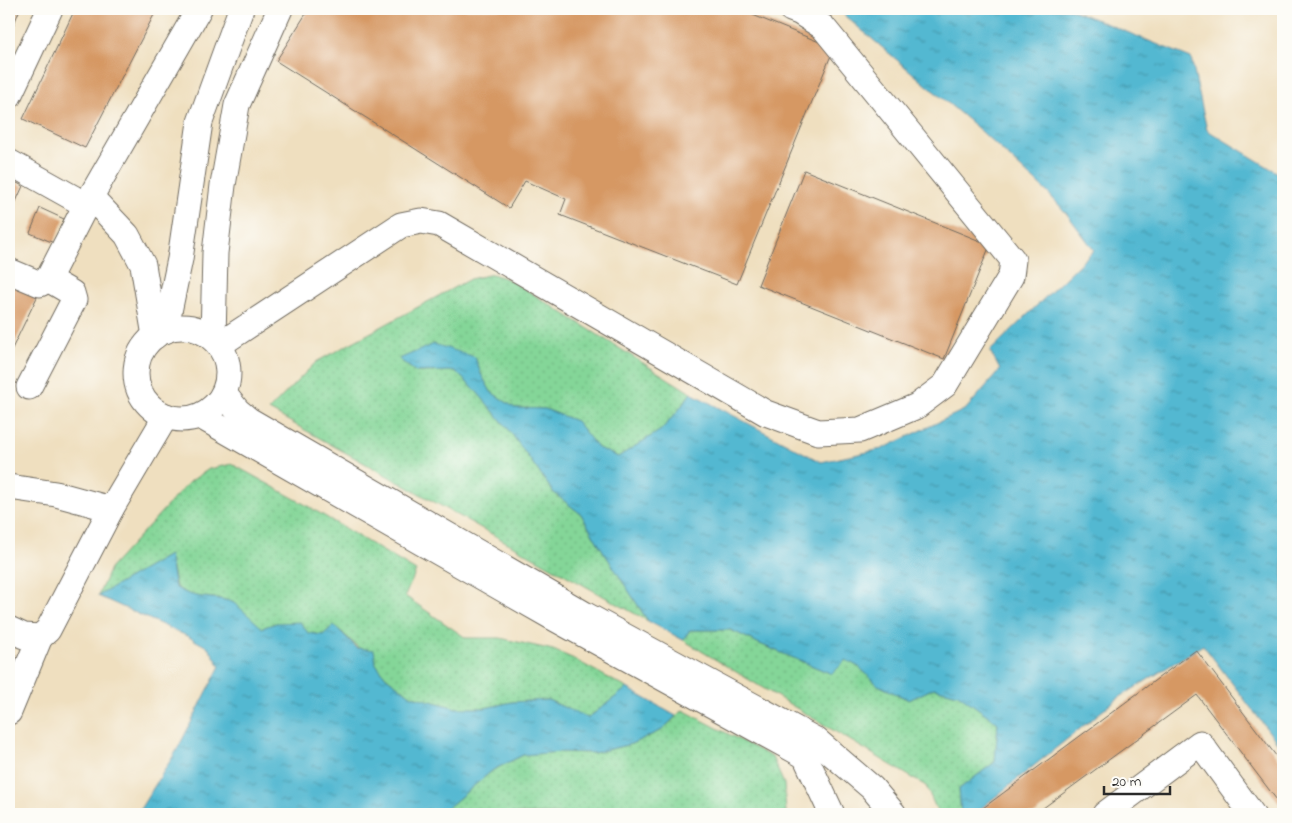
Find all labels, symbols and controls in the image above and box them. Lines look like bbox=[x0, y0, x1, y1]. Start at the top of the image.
scale bar bbox=[1104, 763, 1171, 795]
text: 20 m bbox=[1112, 771, 1142, 793]

